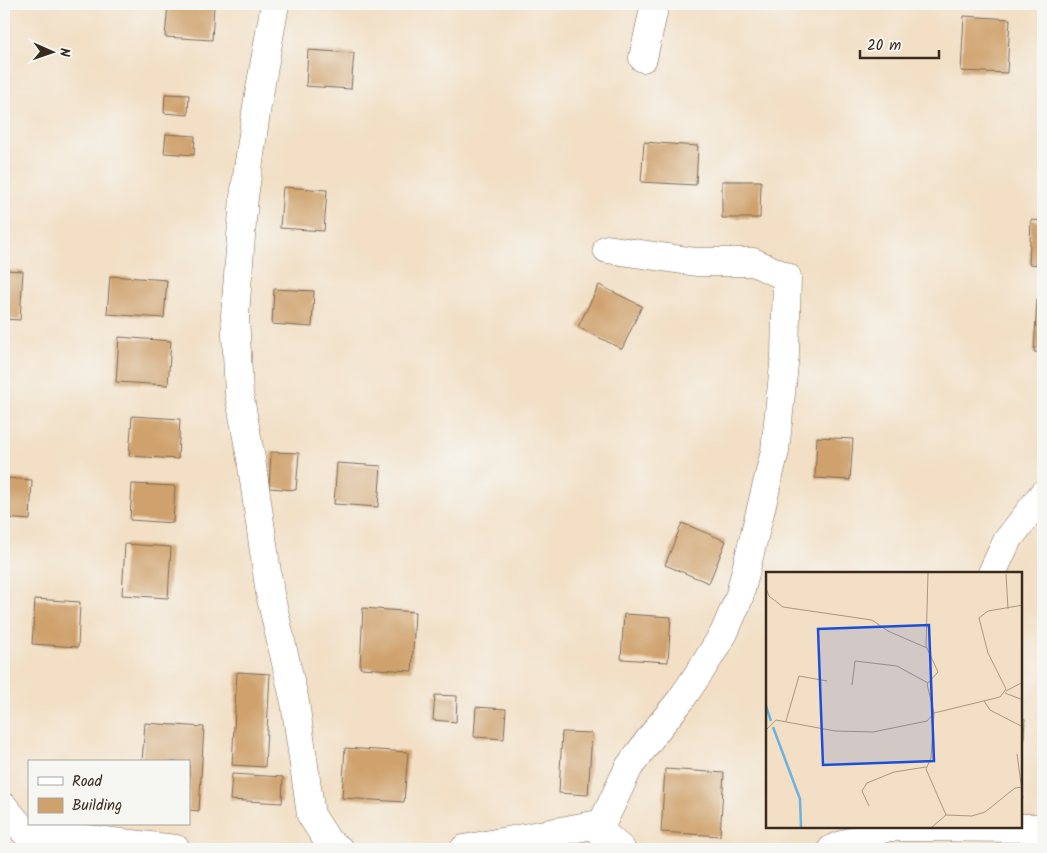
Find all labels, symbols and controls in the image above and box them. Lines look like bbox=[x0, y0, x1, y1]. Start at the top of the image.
north arrow bbox=[28, 28, 78, 78]
scale bar bbox=[860, 28, 938, 60]
text: 20 m bbox=[867, 34, 901, 58]
text: N bbox=[53, 48, 75, 57]
inset map bbox=[766, 572, 1022, 828]
legend bbox=[28, 760, 190, 826]
text: Road bbox=[72, 770, 103, 794]
text: Building bbox=[72, 794, 122, 818]

